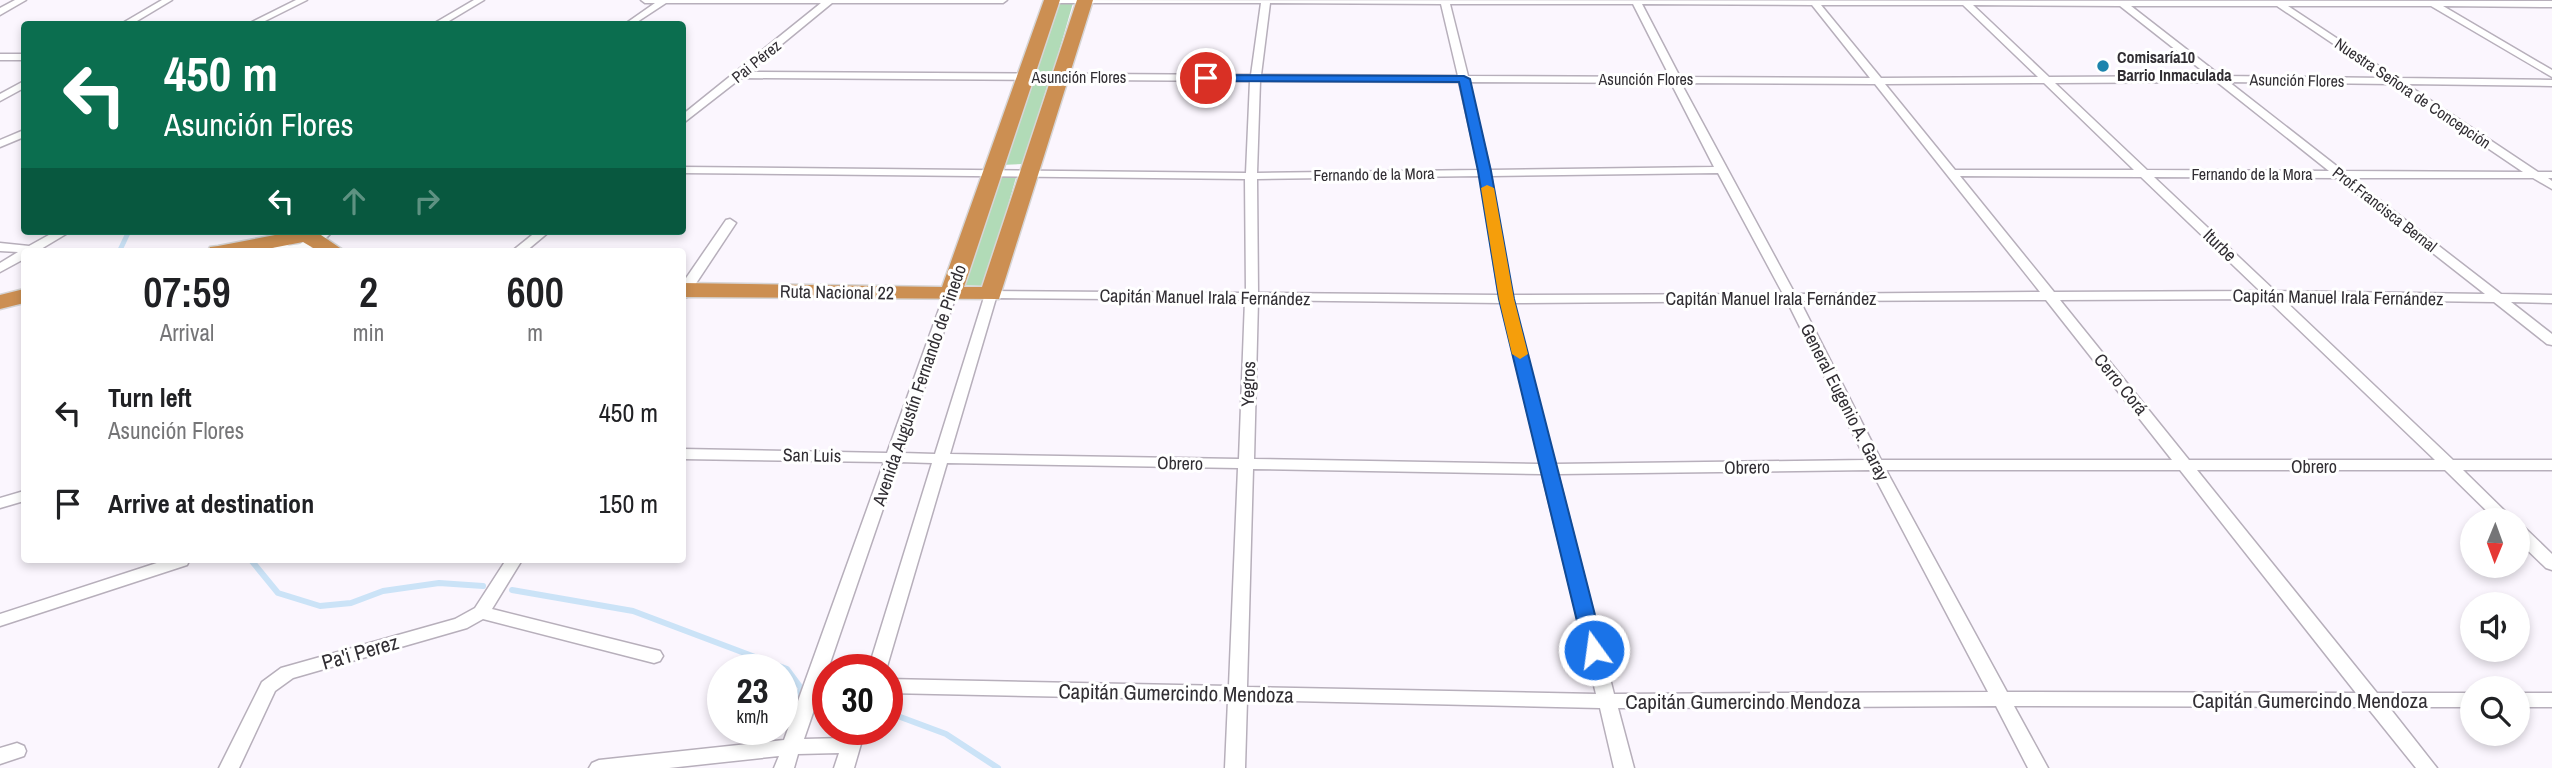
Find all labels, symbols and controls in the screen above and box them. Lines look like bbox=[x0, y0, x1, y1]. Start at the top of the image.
street label: Nuestra Señora de Concepción bbox=[2331, 32, 2495, 154]
street label: Pai Pérez bbox=[727, 34, 786, 88]
text: 450 m bbox=[164, 40, 278, 106]
place label: Comisaría10 Barrio Inmaculada bbox=[2117, 46, 2232, 86]
pin bbox=[1176, 48, 1236, 108]
icon: left bbox=[49, 49, 140, 140]
marker: Comisaría10 Barrio Inmaculada bbox=[2095, 58, 2111, 74]
icon: arrive bbox=[1187, 59, 1225, 97]
street label: Asunción Flores bbox=[1031, 66, 1126, 88]
street label: Asunción Flores bbox=[1598, 68, 1693, 90]
street label: Asunción Flores bbox=[2248, 68, 2345, 92]
text: Asunción Flores bbox=[164, 103, 354, 146]
street label: Prof.Francisca Bernal bbox=[2328, 161, 2442, 257]
street label: Fernando de la Mora bbox=[1313, 162, 1435, 186]
street label: Fernando de la Mora bbox=[2191, 163, 2313, 185]
icon: left bbox=[262, 182, 300, 220]
icon: ahead bbox=[335, 182, 373, 220]
icon: right bbox=[408, 182, 446, 220]
street label: Iturbe bbox=[2198, 223, 2242, 267]
street label: Avenida Augustín Fernando de Pinedo bbox=[866, 261, 972, 510]
text: 07:59 bbox=[143, 264, 231, 320]
text: 2 bbox=[359, 264, 378, 320]
text: 600 bbox=[506, 264, 564, 320]
street label: Ruta Nacional 22 bbox=[780, 279, 894, 305]
street label: Capitán Manuel Irala Fernández bbox=[1099, 283, 1311, 311]
street label: Capitán Manuel Irala Fernández bbox=[2232, 283, 2444, 311]
street label: Capitán Manuel Irala Fernández bbox=[1666, 286, 1876, 311]
text: Arrival bbox=[160, 317, 214, 348]
text: min bbox=[353, 317, 384, 348]
text: m bbox=[527, 317, 543, 348]
street label: General Eugenio A. Garay bbox=[1795, 319, 1896, 485]
street label: Cerro Corá bbox=[2088, 348, 2154, 420]
street label: Yegros bbox=[1235, 361, 1261, 407]
text: Turn left bbox=[108, 380, 192, 415]
icon: left bbox=[49, 394, 87, 432]
text: 450 m bbox=[599, 395, 658, 430]
text: Asunción Flores bbox=[108, 415, 244, 446]
street label: San Luis bbox=[783, 442, 841, 468]
street label: Obrero bbox=[1157, 450, 1203, 476]
street label: Obrero bbox=[1724, 454, 1770, 480]
street label: Obrero bbox=[2291, 454, 2337, 479]
icon: arrive bbox=[49, 485, 87, 523]
text: Arrive at destination bbox=[108, 486, 314, 521]
text: 150 m bbox=[599, 486, 658, 521]
north arrow bbox=[2460, 508, 2530, 578]
map controls bbox=[2460, 508, 2530, 746]
button: sound bbox=[2460, 592, 2530, 662]
position arrow bbox=[1557, 613, 1631, 687]
street label: Pa'i Perez bbox=[318, 627, 402, 677]
speed limit sign: 30 bbox=[812, 654, 903, 745]
text: 23 bbox=[737, 667, 768, 714]
street label: Capitán Gumercindo Mendoza bbox=[1058, 676, 1294, 710]
button: search bbox=[2460, 676, 2530, 746]
street label: Capitán Gumercindo Mendoza bbox=[2192, 686, 2428, 715]
street label: Capitán Gumercindo Mendoza bbox=[1625, 687, 1861, 716]
text: km/h bbox=[737, 704, 769, 729]

